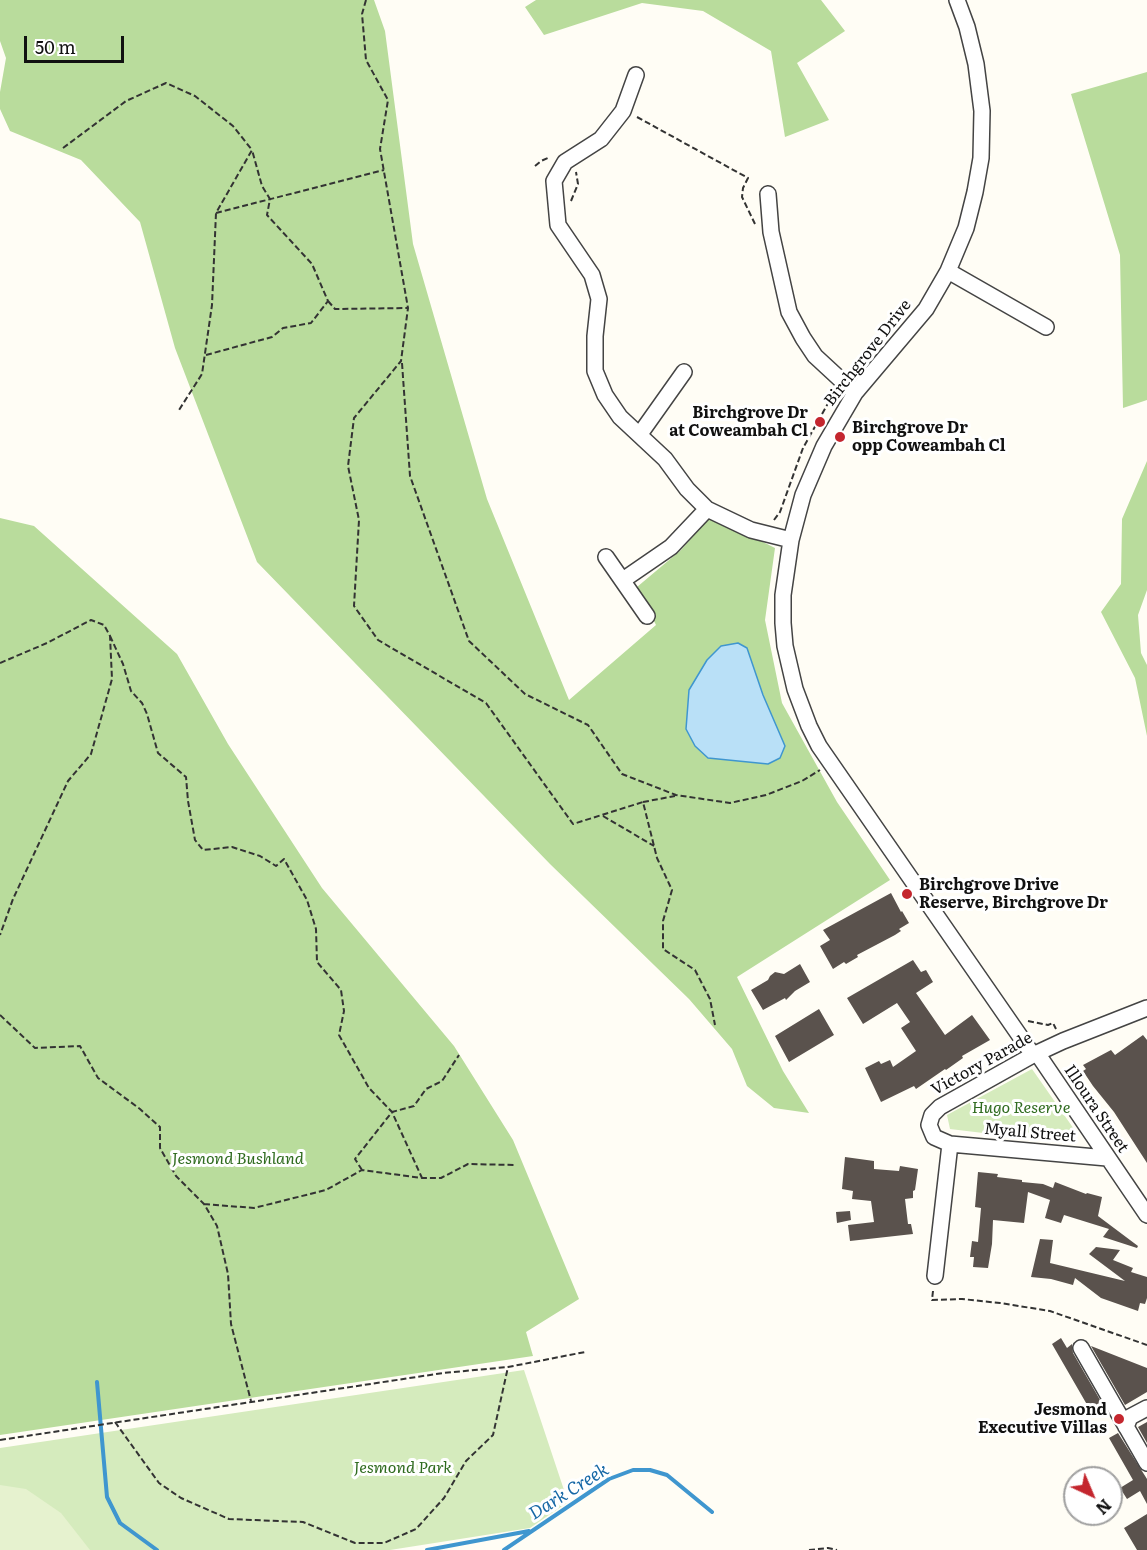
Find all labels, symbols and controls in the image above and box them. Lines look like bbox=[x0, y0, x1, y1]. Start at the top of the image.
scale bar bbox=[27, 24, 128, 62]
text: 50 m bbox=[35, 33, 76, 60]
street label: Birchgrove Drive bbox=[820, 296, 916, 410]
place label: Birchgrove Dr at Coweambah Cl bbox=[669, 403, 808, 441]
marker: Birchgrove Dr at Coweambah Cl bbox=[813, 415, 827, 429]
place label: Birchgrove Dr opp Coweambah Cl bbox=[852, 418, 1006, 456]
marker: Birchgrove Dr opp Coweambah Cl bbox=[833, 430, 847, 444]
place label: Birchgrove Drive Reserve, Birchgrove Dr bbox=[919, 875, 1108, 913]
marker: Birchgrove Drive Reserve, Birchgrove Dr bbox=[900, 887, 914, 901]
street label: Victory Parade bbox=[928, 1028, 1036, 1100]
street label: Illoura Street bbox=[1060, 1061, 1132, 1157]
park label: Hugo Reserve bbox=[972, 1098, 1070, 1118]
street label: Myall Street bbox=[983, 1119, 1077, 1147]
park label: Jesmond Bushland bbox=[172, 1149, 304, 1169]
place label: Jesmond Executive Villas bbox=[978, 1400, 1107, 1438]
marker: Jesmond Executive Villas bbox=[1112, 1412, 1126, 1426]
park label: Jesmond Park bbox=[354, 1458, 452, 1478]
water label: Dark Creek bbox=[525, 1459, 613, 1525]
north arrow bbox=[1063, 1466, 1123, 1526]
text: N bbox=[1091, 1494, 1117, 1521]

